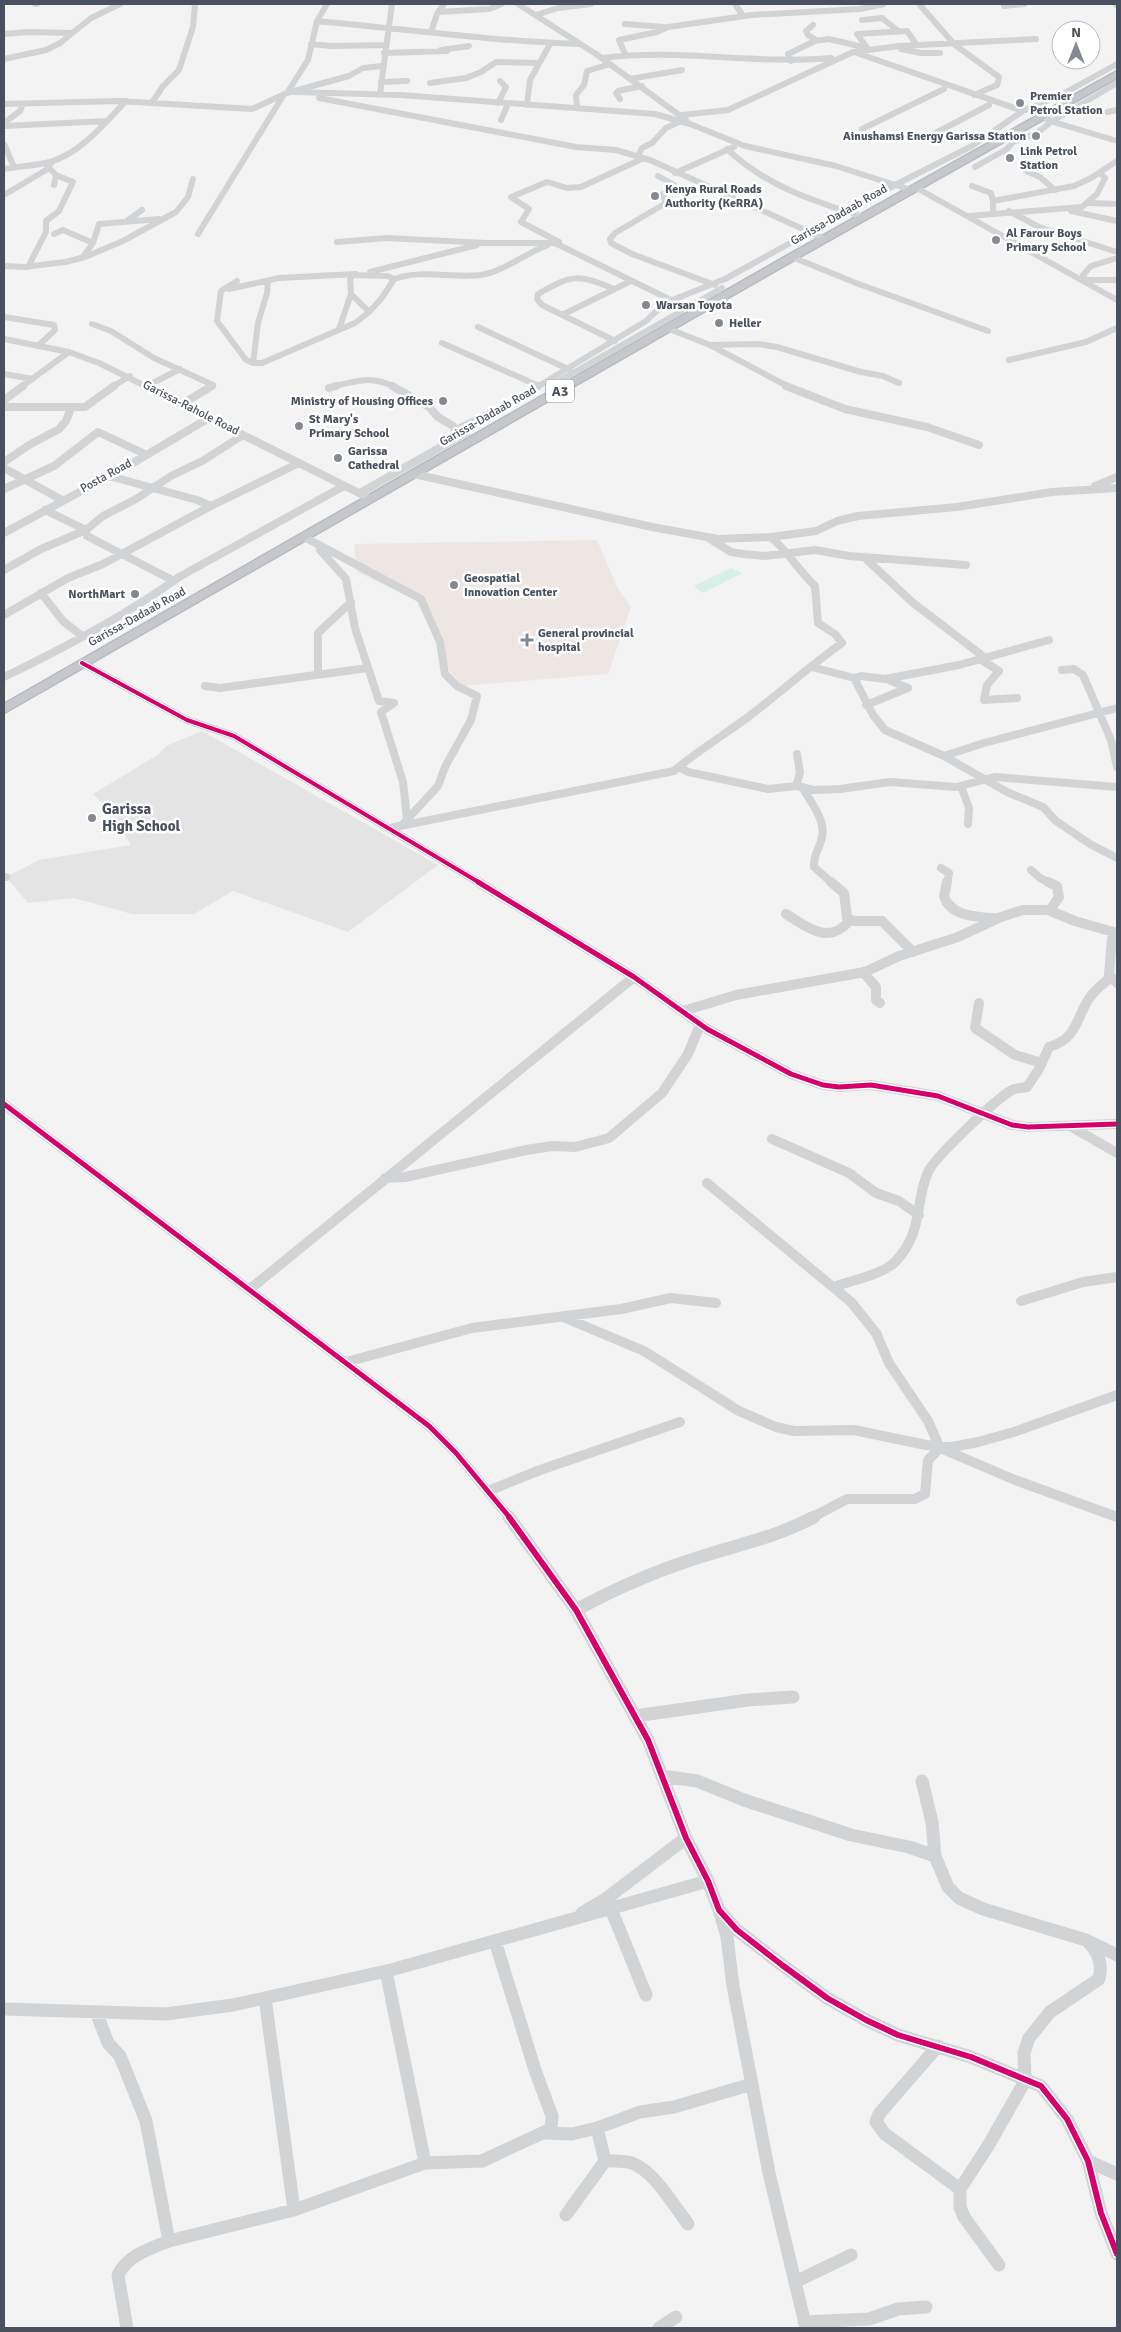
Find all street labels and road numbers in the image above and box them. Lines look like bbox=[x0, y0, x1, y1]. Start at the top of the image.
street label: Garissa-Dadaab Road bbox=[788, 181, 890, 249]
street label: Garissa-Rahole Road bbox=[140, 377, 242, 439]
road number: A3 bbox=[546, 380, 574, 402]
street label: Garissa-Dadaab Road bbox=[437, 382, 539, 450]
street label: Posta Road bbox=[78, 456, 134, 496]
street label: Garissa-Dadaab Road bbox=[86, 584, 188, 650]

